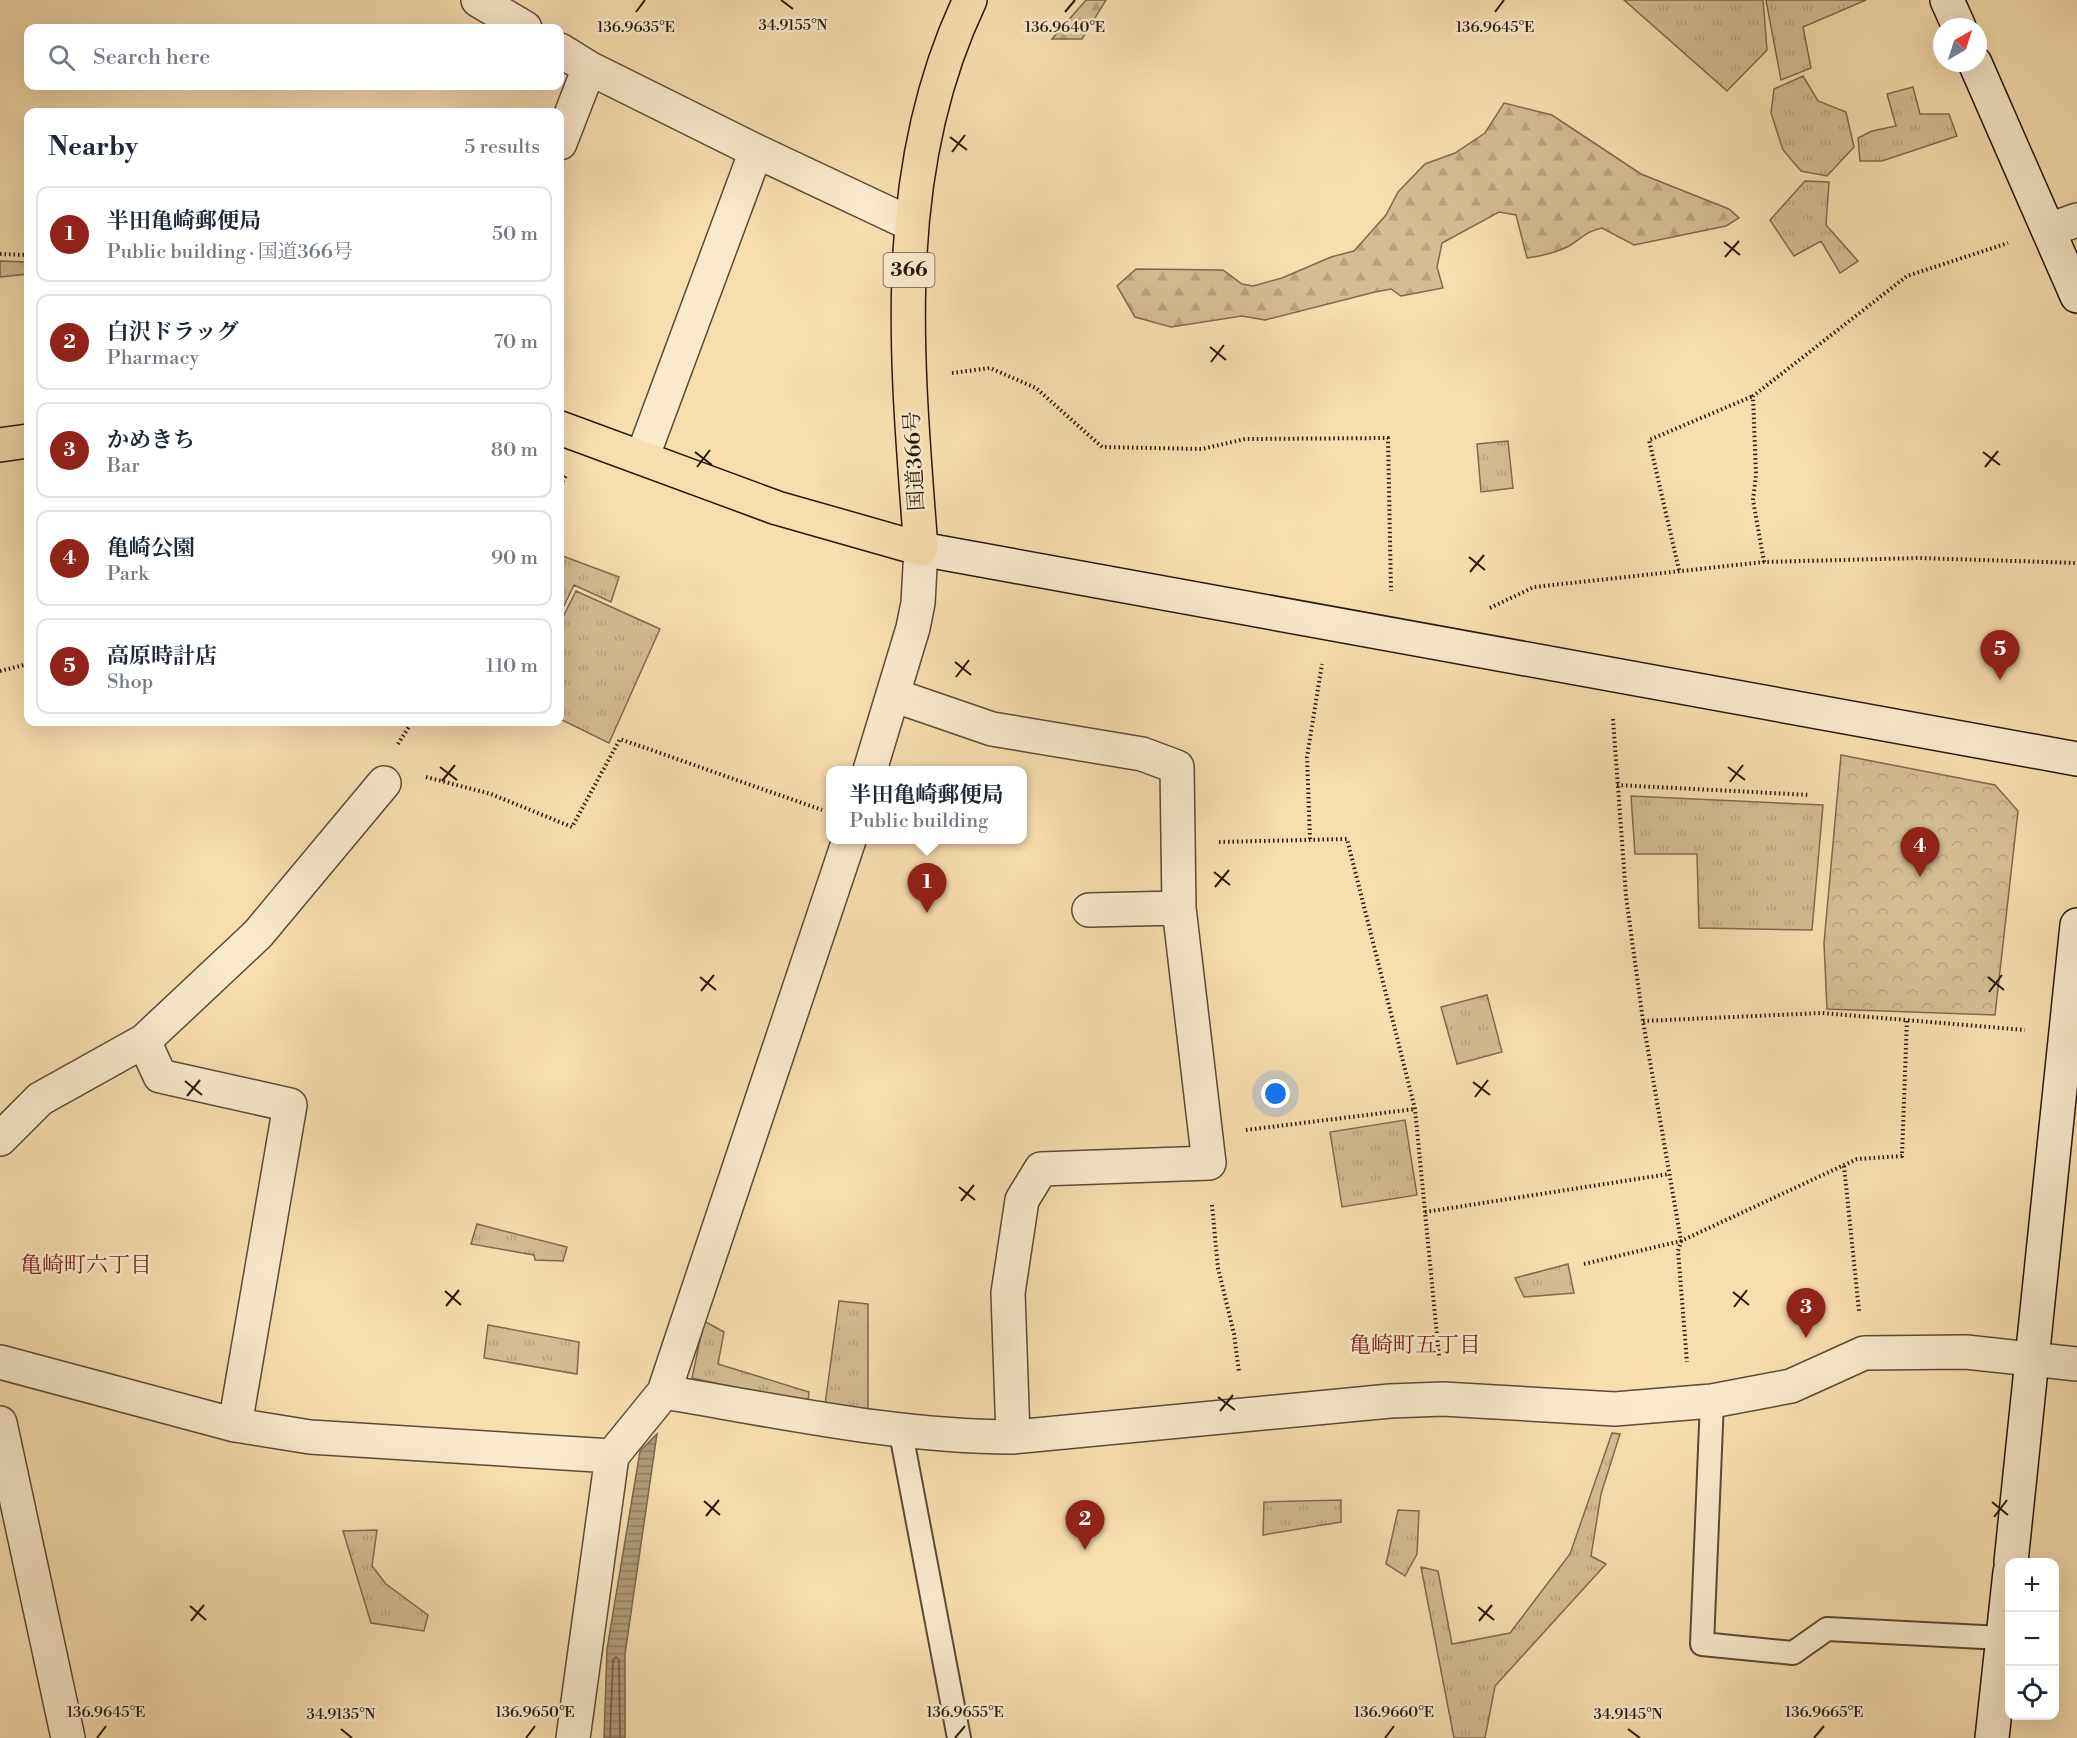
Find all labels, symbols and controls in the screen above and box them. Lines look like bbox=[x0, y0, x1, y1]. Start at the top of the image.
text: 34.9155°N bbox=[758, 16, 828, 35]
text: 136.9635°E bbox=[597, 18, 675, 37]
text: 136.9640°E bbox=[1025, 18, 1105, 37]
text: 136.9645°E bbox=[1456, 18, 1534, 37]
north arrow bbox=[1933, 18, 1987, 72]
search box bbox=[24, 24, 564, 90]
icon: search bbox=[45, 41, 78, 74]
text: Search here bbox=[93, 44, 210, 71]
text: Nearby bbox=[48, 131, 138, 163]
text: 5 results bbox=[464, 135, 540, 160]
text: 半田亀崎郵便局 bbox=[107, 208, 261, 235]
text: 1 bbox=[65, 222, 74, 247]
text: 50 m bbox=[492, 222, 538, 247]
text: Public building · 国道366号 bbox=[107, 240, 353, 265]
road number: 366 bbox=[884, 253, 934, 287]
text: 白沢ドラッグ bbox=[107, 319, 239, 346]
text: 2 bbox=[63, 330, 76, 355]
text: 70 m bbox=[494, 330, 538, 355]
text: Pharmacy bbox=[107, 346, 199, 371]
street label: 国道366号 bbox=[899, 410, 931, 512]
text: かめきち bbox=[107, 427, 195, 454]
text: 3 bbox=[63, 438, 76, 463]
text: 80 m bbox=[491, 438, 538, 463]
text: Bar bbox=[107, 454, 140, 479]
text: 亀崎公園 bbox=[107, 535, 195, 562]
text: 4 bbox=[63, 546, 76, 571]
text: 90 m bbox=[491, 546, 538, 571]
text: Park bbox=[107, 562, 149, 587]
pin: 5 bbox=[1980, 630, 2020, 680]
text: 高原時計店 bbox=[107, 643, 217, 670]
text: 5 bbox=[63, 654, 76, 679]
text: 110 m bbox=[486, 654, 538, 679]
text: Shop bbox=[107, 670, 153, 695]
popup bbox=[826, 766, 1027, 844]
text: 半田亀崎郵便局 bbox=[849, 782, 1004, 809]
text: Public building bbox=[849, 809, 988, 834]
pin: 4 bbox=[1900, 828, 1940, 877]
pin: 1 bbox=[908, 864, 946, 913]
your location bbox=[1261, 1079, 1290, 1108]
district label: 亀崎町六丁目 bbox=[20, 1252, 152, 1279]
pin: 3 bbox=[1786, 1288, 1826, 1338]
district label: 亀崎町五丁目 bbox=[1349, 1332, 1481, 1359]
pin: 2 bbox=[1066, 1500, 1104, 1550]
map controls bbox=[2005, 1558, 2059, 1720]
button: + bbox=[2005, 1558, 2059, 1612]
button: − bbox=[2005, 1612, 2059, 1666]
button: locate bbox=[2005, 1666, 2059, 1720]
text: 136.9645°E bbox=[67, 1703, 145, 1722]
text: 136.9650°E bbox=[495, 1703, 575, 1722]
text: 136.9655°E bbox=[926, 1703, 1004, 1722]
text: 136.9660°E bbox=[1354, 1703, 1434, 1722]
text: 136.9665°E bbox=[1785, 1703, 1863, 1722]
text: 34.9135°N bbox=[306, 1705, 376, 1724]
text: 34.9145°N bbox=[1593, 1705, 1663, 1724]

